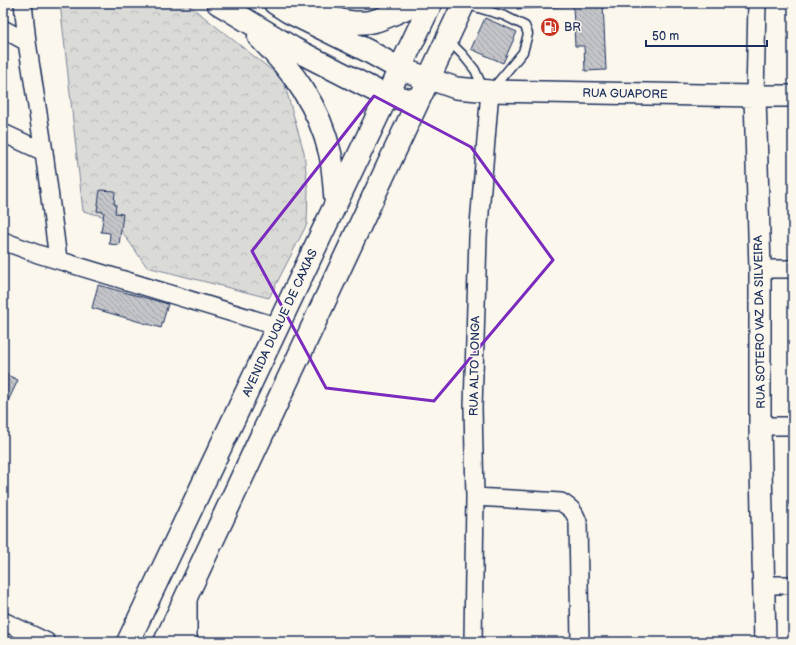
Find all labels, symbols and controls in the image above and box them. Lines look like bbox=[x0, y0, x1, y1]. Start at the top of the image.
fuel station icon: BR bbox=[539, 16, 561, 38]
place label: BR bbox=[564, 20, 581, 35]
scale bar bbox=[646, 22, 767, 48]
text: 50 m bbox=[652, 29, 679, 44]
street label: RUA GUAPORE bbox=[582, 86, 668, 102]
street label: RUA SOTERO VAZ DA SILVEIRA bbox=[751, 234, 769, 409]
street label: AVENIDA DUQUE DE CAXIAS bbox=[239, 247, 321, 399]
street label: RUA ALTO LONGA bbox=[467, 315, 483, 416]

